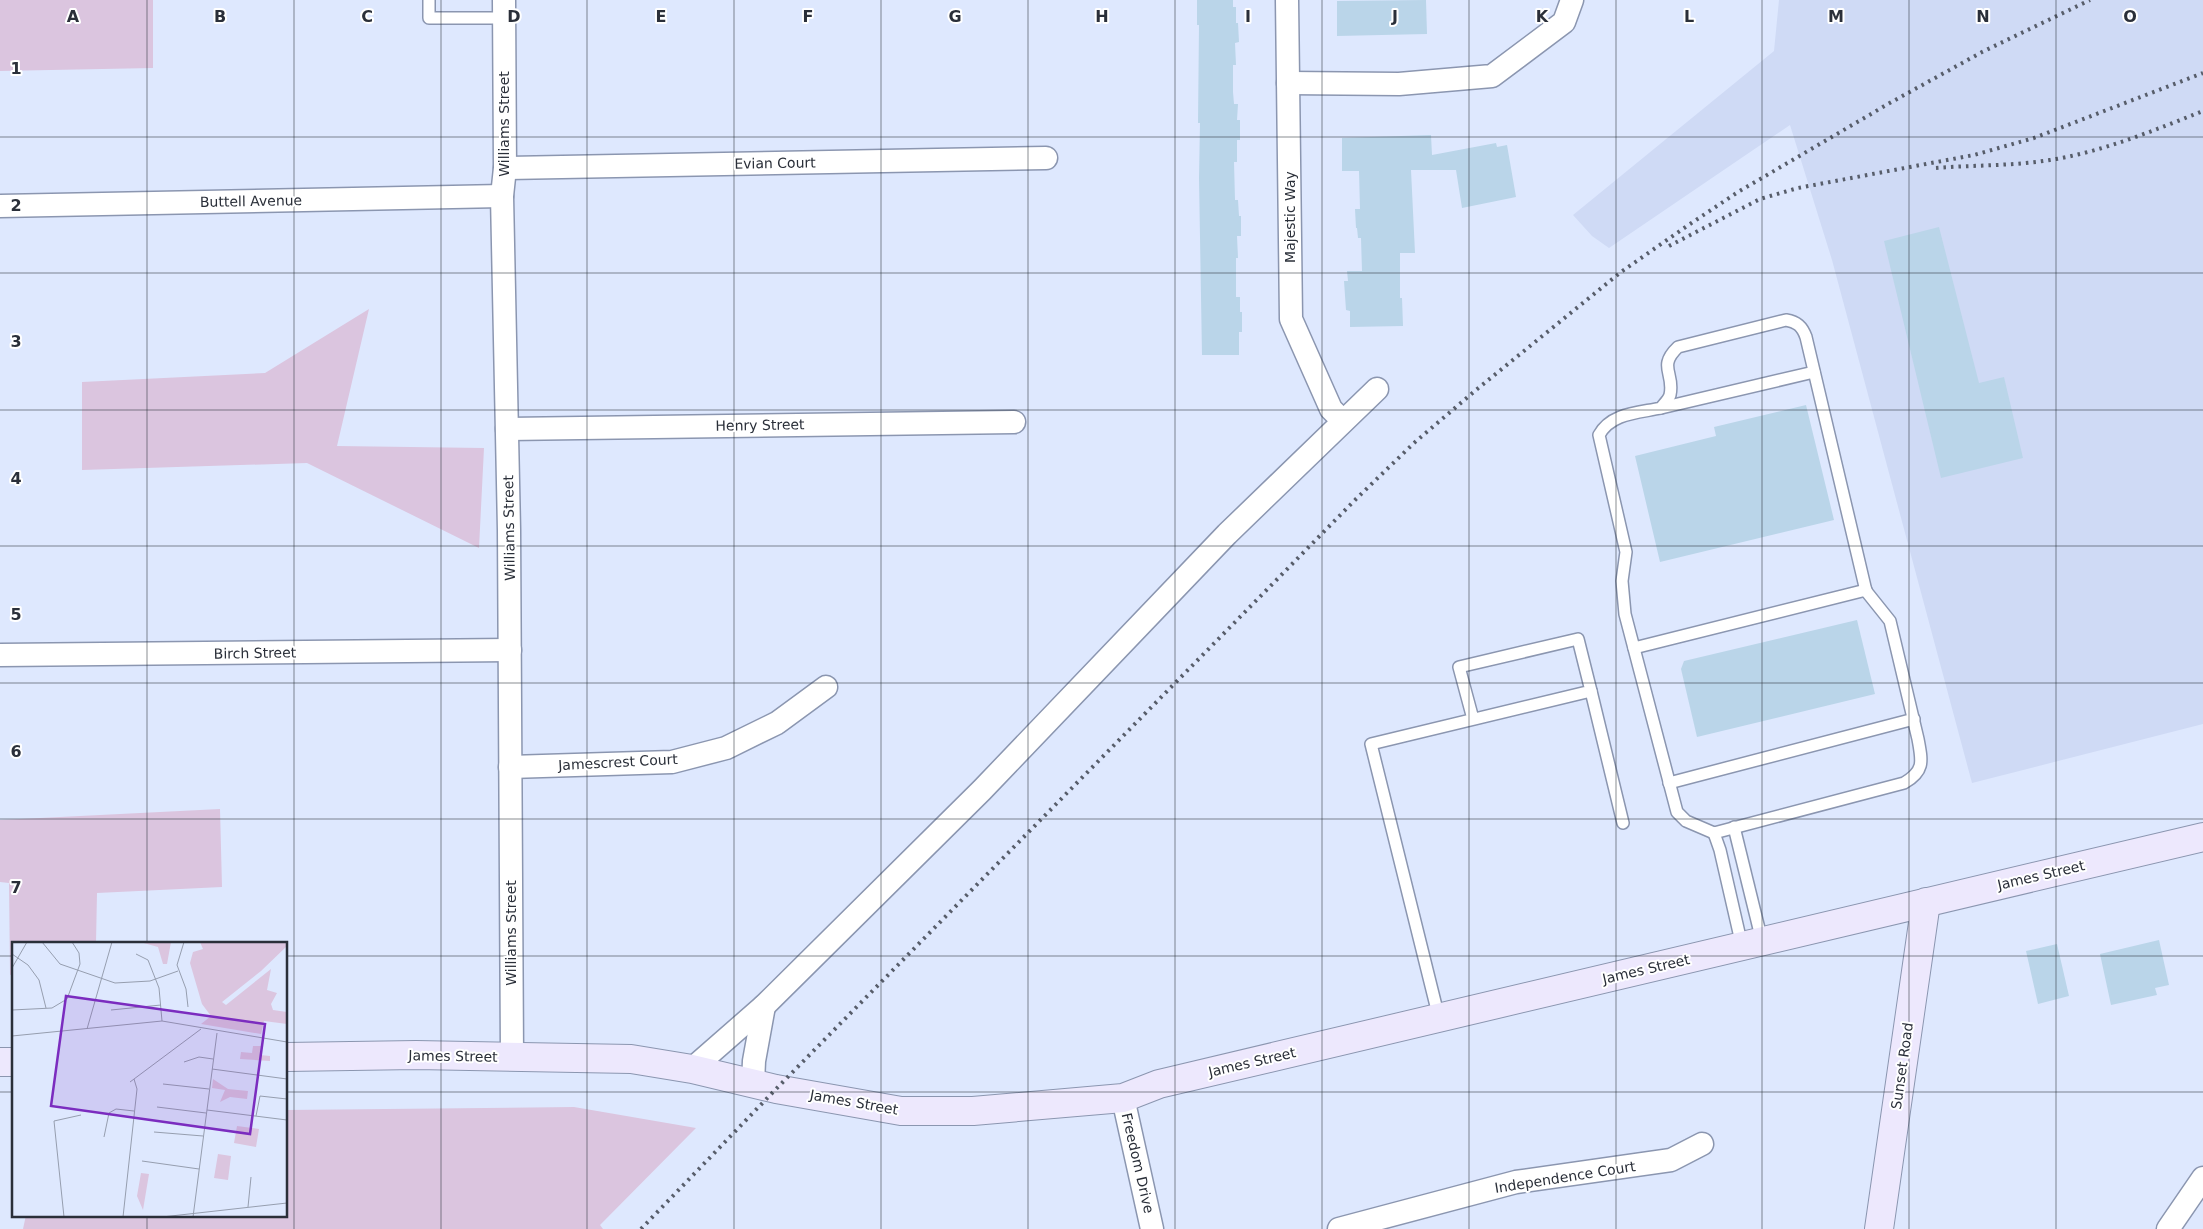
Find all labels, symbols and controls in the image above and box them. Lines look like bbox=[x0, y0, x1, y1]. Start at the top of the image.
text: A bbox=[67, 7, 80, 26]
text: B bbox=[214, 7, 226, 26]
text: C bbox=[361, 7, 373, 26]
text: D bbox=[507, 7, 521, 26]
text: E bbox=[656, 7, 666, 26]
text: F bbox=[803, 7, 813, 26]
text: G bbox=[948, 7, 962, 26]
text: H bbox=[1095, 7, 1109, 26]
text: I bbox=[1245, 7, 1251, 26]
text: J bbox=[1391, 7, 1398, 26]
text: K bbox=[1536, 7, 1549, 26]
text: L bbox=[1684, 7, 1694, 26]
text: M bbox=[1828, 7, 1844, 26]
text: N bbox=[1976, 7, 1990, 26]
text: O bbox=[2123, 7, 2137, 26]
text: 1 bbox=[10, 59, 22, 78]
street label: Williams Street bbox=[496, 71, 512, 177]
street label: Evian Court bbox=[734, 154, 816, 172]
street label: Majestic Way bbox=[1282, 171, 1298, 263]
street label: Buttell Avenue bbox=[200, 192, 302, 210]
text: 2 bbox=[10, 196, 22, 215]
text: 3 bbox=[10, 332, 22, 351]
street label: Henry Street bbox=[715, 416, 805, 434]
text: 4 bbox=[10, 469, 22, 488]
street label: Williams Street bbox=[500, 475, 518, 581]
text: 5 bbox=[10, 605, 22, 624]
street label: Birch Street bbox=[214, 644, 297, 662]
text: 6 bbox=[10, 742, 22, 761]
street label: Jamescrest Court bbox=[557, 751, 679, 773]
street label: James Street bbox=[1995, 857, 2087, 893]
text: 7 bbox=[10, 878, 22, 897]
street label: Williams Street bbox=[503, 880, 519, 986]
inset map bbox=[12, 942, 288, 1216]
street label: James Street bbox=[1600, 951, 1692, 987]
street label: Sunset Road bbox=[1888, 1022, 1916, 1110]
street label: James Street bbox=[1206, 1044, 1298, 1080]
street label: James Street bbox=[407, 1047, 498, 1065]
street label: James Street bbox=[808, 1086, 900, 1118]
street label: Freedom Drive bbox=[1119, 1111, 1157, 1215]
street label: Independence Court bbox=[1493, 1158, 1637, 1196]

